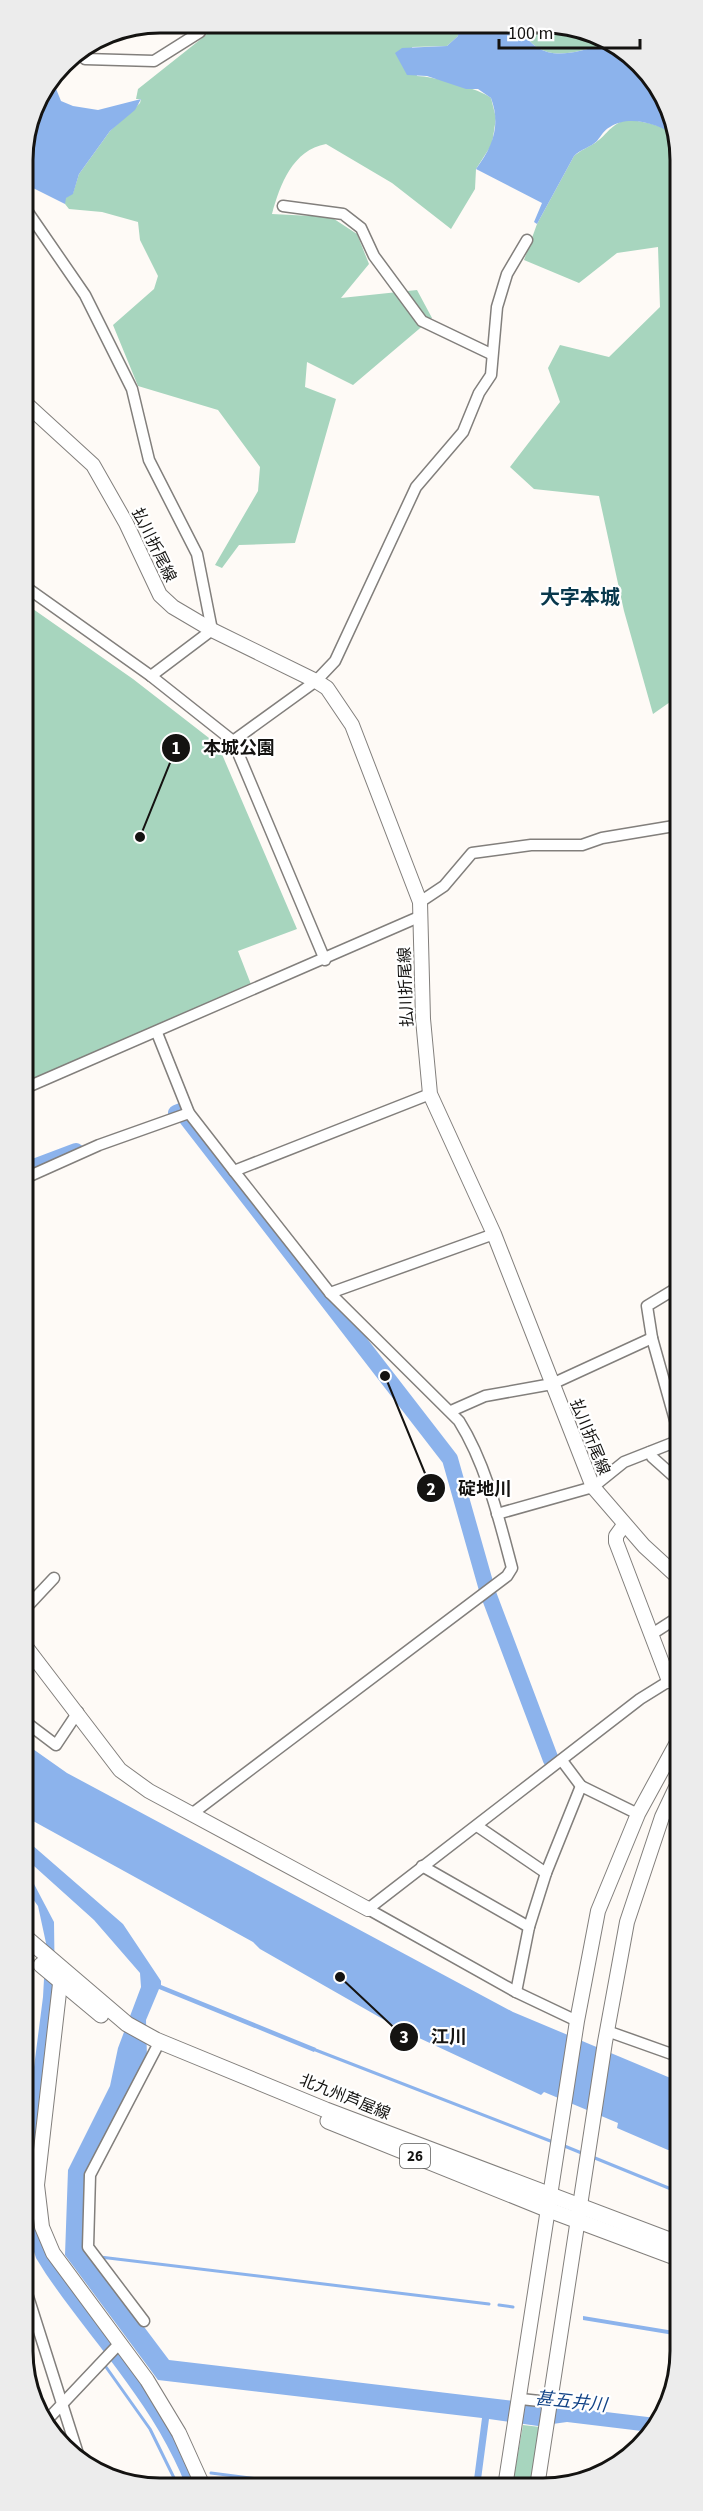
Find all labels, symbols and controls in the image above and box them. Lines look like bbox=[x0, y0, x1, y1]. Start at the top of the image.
scale bar bbox=[499, 12, 640, 50]
text: 100 m bbox=[508, 21, 553, 46]
street label: 払川折尾線 bbox=[127, 504, 181, 586]
district label: 大字本城 bbox=[540, 584, 620, 612]
callout: 本城公園 bbox=[161, 730, 287, 766]
text: 1 bbox=[171, 736, 181, 761]
text: 本城公園 bbox=[203, 736, 275, 761]
street label: 払川折尾線 bbox=[394, 947, 418, 1027]
street label: 払川折尾線 bbox=[565, 1396, 615, 1478]
callout: 碇地川 bbox=[416, 1470, 524, 1506]
text: 2 bbox=[426, 1477, 436, 1502]
text: 碇地川 bbox=[458, 1477, 512, 1502]
callout: 江川 bbox=[389, 2019, 479, 2055]
text: 3 bbox=[399, 2025, 409, 2050]
text: 江川 bbox=[431, 2025, 467, 2050]
street label: 北九州芦屋線 bbox=[296, 2069, 394, 2125]
road number: 26 bbox=[400, 2144, 430, 2168]
water label: 甚五井川 bbox=[534, 2386, 610, 2418]

